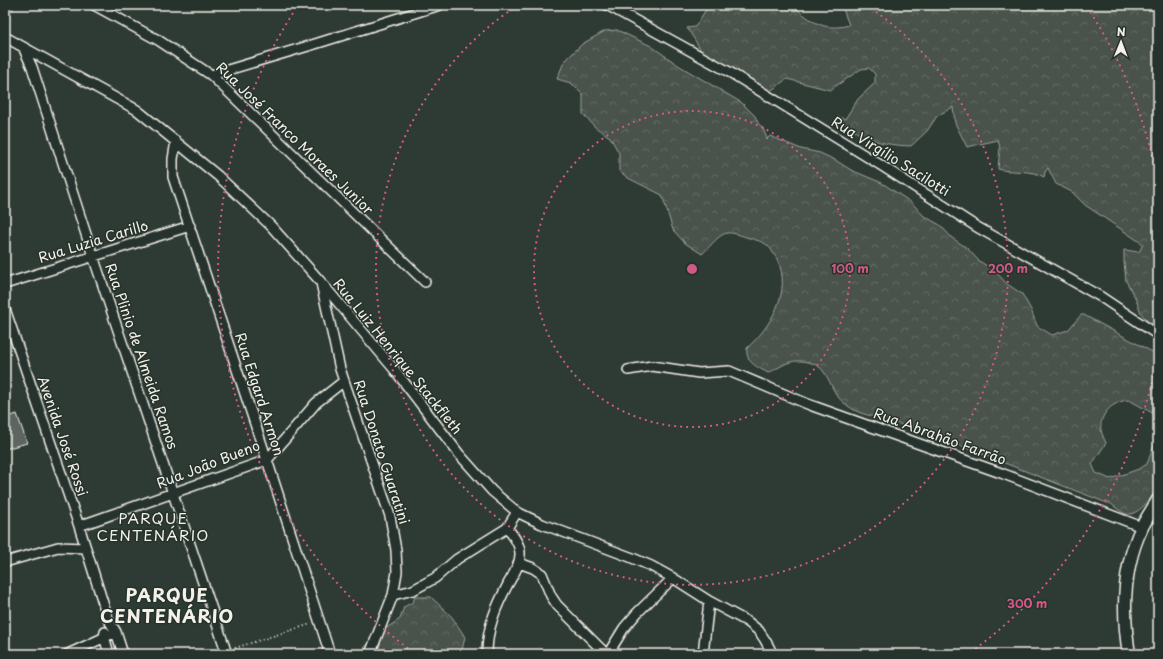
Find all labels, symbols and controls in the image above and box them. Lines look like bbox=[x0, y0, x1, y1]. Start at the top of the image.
north arrow bbox=[1101, 22, 1141, 62]
text: N bbox=[1117, 23, 1126, 40]
street label: Rua José Franco Moraes Junior bbox=[212, 57, 379, 220]
street label: Rua Virgílio Sacilotti bbox=[828, 111, 954, 201]
street label: Rua Luzia Carillo bbox=[36, 214, 151, 268]
text: 100 m bbox=[831, 259, 869, 277]
text: 200 m bbox=[988, 259, 1028, 277]
street label: Rua Plinio de Almeida Ramos bbox=[100, 260, 184, 452]
centre of rings bbox=[685, 262, 699, 276]
street label: Rua Luiz Henrique Stackfleth bbox=[328, 274, 468, 438]
street label: Rua Edgard Armon bbox=[230, 330, 290, 458]
street label: Avenida José Rossi bbox=[33, 373, 93, 499]
street label: Rua Donato Guaratini bbox=[349, 377, 415, 527]
street label: Rua Abrahão Farrão bbox=[871, 402, 1009, 470]
street label: Rua João Bueno bbox=[153, 435, 263, 493]
district label: PARQUE CENTENÁRIO bbox=[97, 506, 209, 546]
district label: PARQUE CENTENÁRIO bbox=[100, 581, 234, 629]
text: 300 m bbox=[1007, 594, 1047, 612]

